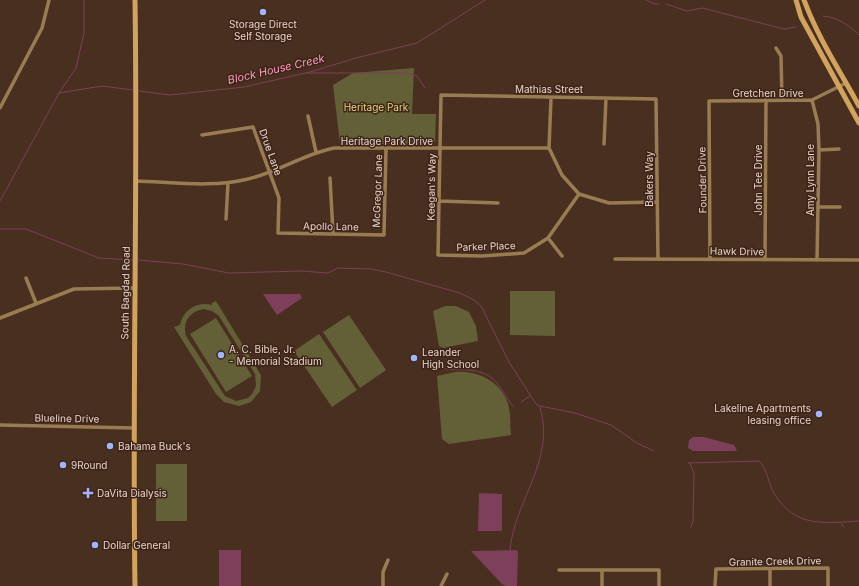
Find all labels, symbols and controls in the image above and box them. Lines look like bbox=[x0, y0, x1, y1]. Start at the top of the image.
marker: Storage Direct Self Storage bbox=[258, 7, 268, 17]
place label: Storage Direct Self Storage bbox=[229, 18, 298, 42]
water label: Block House Creek bbox=[226, 51, 327, 87]
street label: Mathias Street bbox=[515, 83, 584, 95]
street label: Gretchen Drive bbox=[732, 87, 804, 99]
park label: Heritage Park bbox=[344, 101, 409, 113]
street label: Drue Lane bbox=[257, 127, 285, 177]
street label: Heritage Park Drive bbox=[341, 135, 433, 147]
street label: John Tee Drive bbox=[752, 144, 764, 216]
street label: Amy Lynn Lane bbox=[804, 144, 816, 216]
street label: Founder Drive bbox=[695, 146, 709, 213]
street label: Bakers Way bbox=[643, 151, 655, 207]
street label: Keegan's Way bbox=[424, 153, 438, 221]
street label: McGregor Lane bbox=[370, 154, 384, 228]
street label: Apollo Lane bbox=[303, 220, 359, 232]
street label: Parker Place bbox=[456, 239, 516, 253]
street label: Hawk Drive bbox=[710, 245, 764, 257]
street label: South Bagdad Road bbox=[118, 246, 132, 340]
place label: A. C. Bible, Jr. - Memorial Stadium bbox=[229, 343, 322, 367]
place label: Leander High School bbox=[422, 346, 479, 370]
marker: A. C. Bible, Jr. - Memorial Stadium bbox=[216, 350, 226, 360]
marker: Leander High School bbox=[409, 353, 419, 363]
place label: Lakeline Apartments leasing office bbox=[714, 402, 811, 426]
marker: Lakeline Apartments leasing office bbox=[814, 409, 824, 419]
street label: Blueline Drive bbox=[34, 411, 100, 425]
place label: Bahama Buck's bbox=[118, 440, 191, 452]
marker: Bahama Buck's bbox=[105, 441, 115, 451]
place label: 9Round bbox=[71, 459, 107, 471]
marker: 9Round bbox=[58, 460, 68, 470]
marker: DaVita Dialysis bbox=[82, 487, 94, 499]
place label: DaVita Dialysis bbox=[97, 487, 167, 499]
place label: Dollar General bbox=[103, 539, 170, 551]
marker: Dollar General bbox=[90, 540, 100, 550]
street label: Granite Creek Drive bbox=[729, 554, 822, 568]

